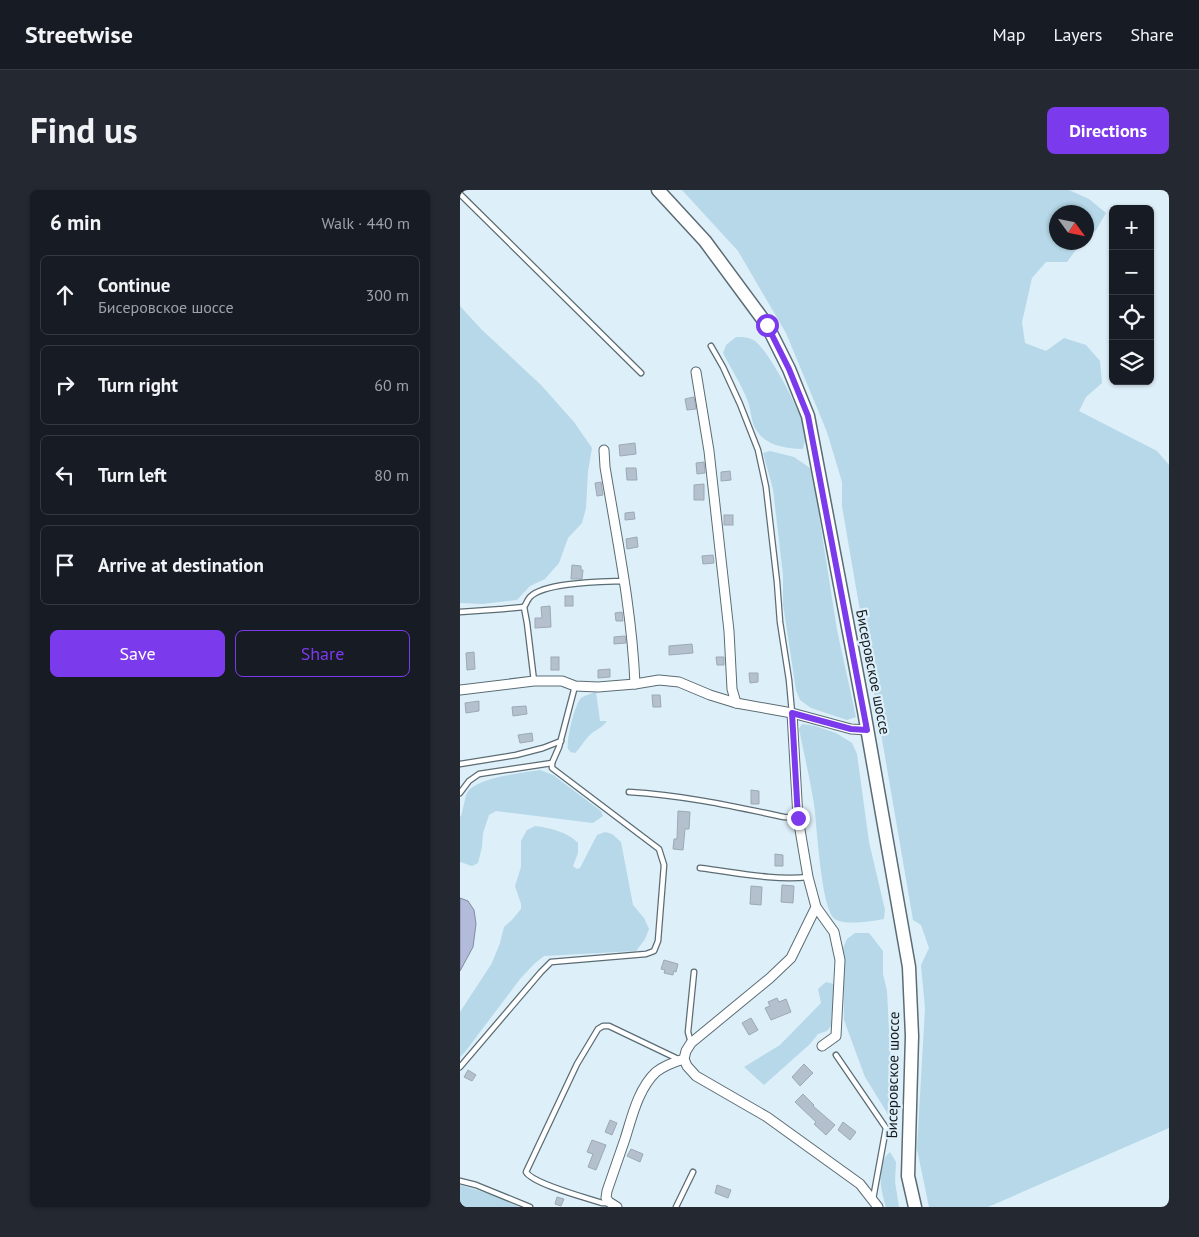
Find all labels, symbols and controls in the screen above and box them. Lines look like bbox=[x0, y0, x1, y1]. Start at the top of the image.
text: Streetwise bbox=[25, 19, 133, 50]
text: Map bbox=[993, 23, 1025, 46]
text: Layers bbox=[1053, 23, 1102, 46]
text: Share bbox=[1130, 23, 1174, 46]
text: Find us bbox=[30, 107, 138, 153]
button: Directions bbox=[1047, 107, 1169, 154]
north arrow bbox=[1049, 205, 1094, 250]
map controls bbox=[1109, 205, 1154, 385]
button: + bbox=[1109, 205, 1154, 250]
text: 6 min bbox=[50, 209, 101, 236]
text: Walk · 440 m bbox=[321, 213, 410, 233]
button: − bbox=[1109, 250, 1154, 295]
text: Continue bbox=[98, 273, 170, 297]
icon: ahead bbox=[51, 281, 79, 309]
text: 300 m bbox=[366, 285, 409, 305]
button: locate bbox=[1109, 295, 1154, 340]
text: Бисеровское шоссе bbox=[98, 297, 234, 317]
route start bbox=[756, 314, 779, 337]
button: layers bbox=[1109, 340, 1154, 385]
icon: right bbox=[51, 371, 79, 399]
text: Turn right bbox=[98, 373, 178, 397]
text: 60 m bbox=[374, 375, 409, 395]
icon: left bbox=[51, 461, 79, 489]
text: Turn left bbox=[98, 463, 167, 487]
text: 80 m bbox=[374, 465, 409, 485]
icon: arrive bbox=[51, 551, 79, 579]
text: Arrive at destination bbox=[98, 553, 264, 577]
street label: Бисеровское шоссе bbox=[852, 608, 895, 736]
button: Save bbox=[50, 630, 225, 677]
button: Share bbox=[235, 630, 410, 677]
route end bbox=[787, 807, 810, 830]
street label: Бисеровское шоссе bbox=[882, 1011, 903, 1139]

